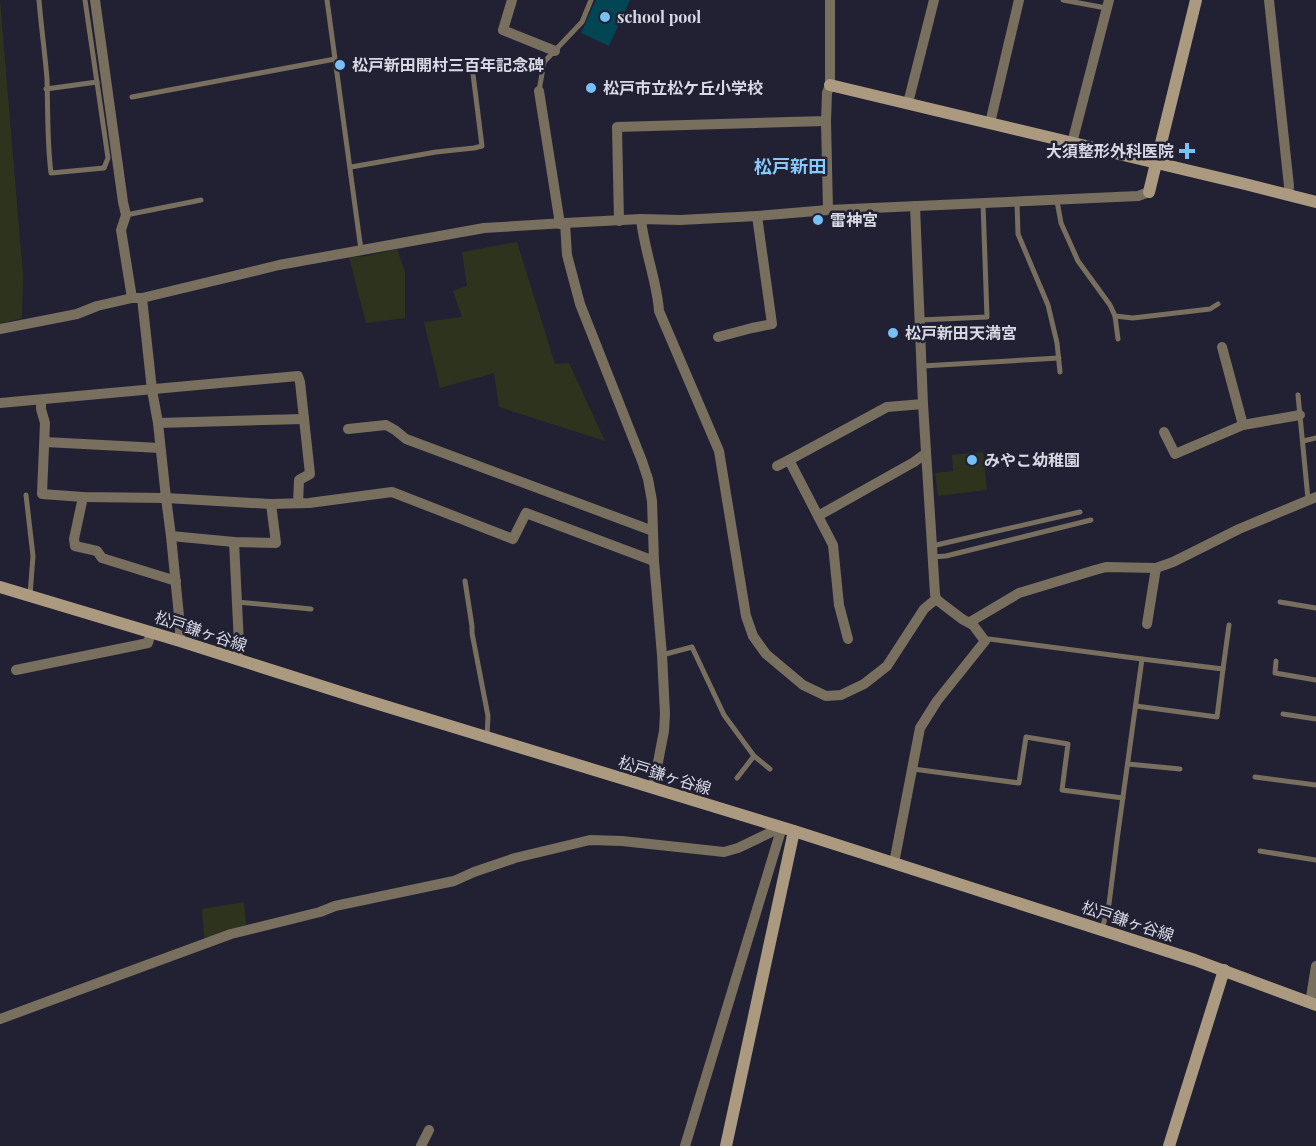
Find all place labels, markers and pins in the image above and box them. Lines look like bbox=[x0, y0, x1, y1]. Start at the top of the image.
place label: school pool bbox=[617, 6, 701, 27]
marker: school pool bbox=[598, 10, 612, 24]
place label: 松戸新田開村三百年記念碑 bbox=[352, 54, 544, 75]
marker: 松戸新田開村三百年記念碑 bbox=[333, 58, 347, 72]
place label: 松戸市立松ケ丘小学校 bbox=[603, 77, 763, 98]
marker: 松戸市立松ケ丘小学校 bbox=[584, 81, 598, 95]
place label: 大須整形外科医院 bbox=[1046, 140, 1174, 161]
marker: 大須整形外科医院 bbox=[1178, 142, 1196, 160]
place label: 雷神宮 bbox=[830, 209, 878, 230]
marker: 雷神宮 bbox=[811, 213, 825, 227]
place label: 松戸新田天満宮 bbox=[905, 322, 1017, 343]
marker: 松戸新田天満宮 bbox=[886, 326, 900, 340]
place label: みやこ幼稚園 bbox=[984, 449, 1080, 470]
marker: みやこ幼稚園 bbox=[965, 453, 979, 467]

